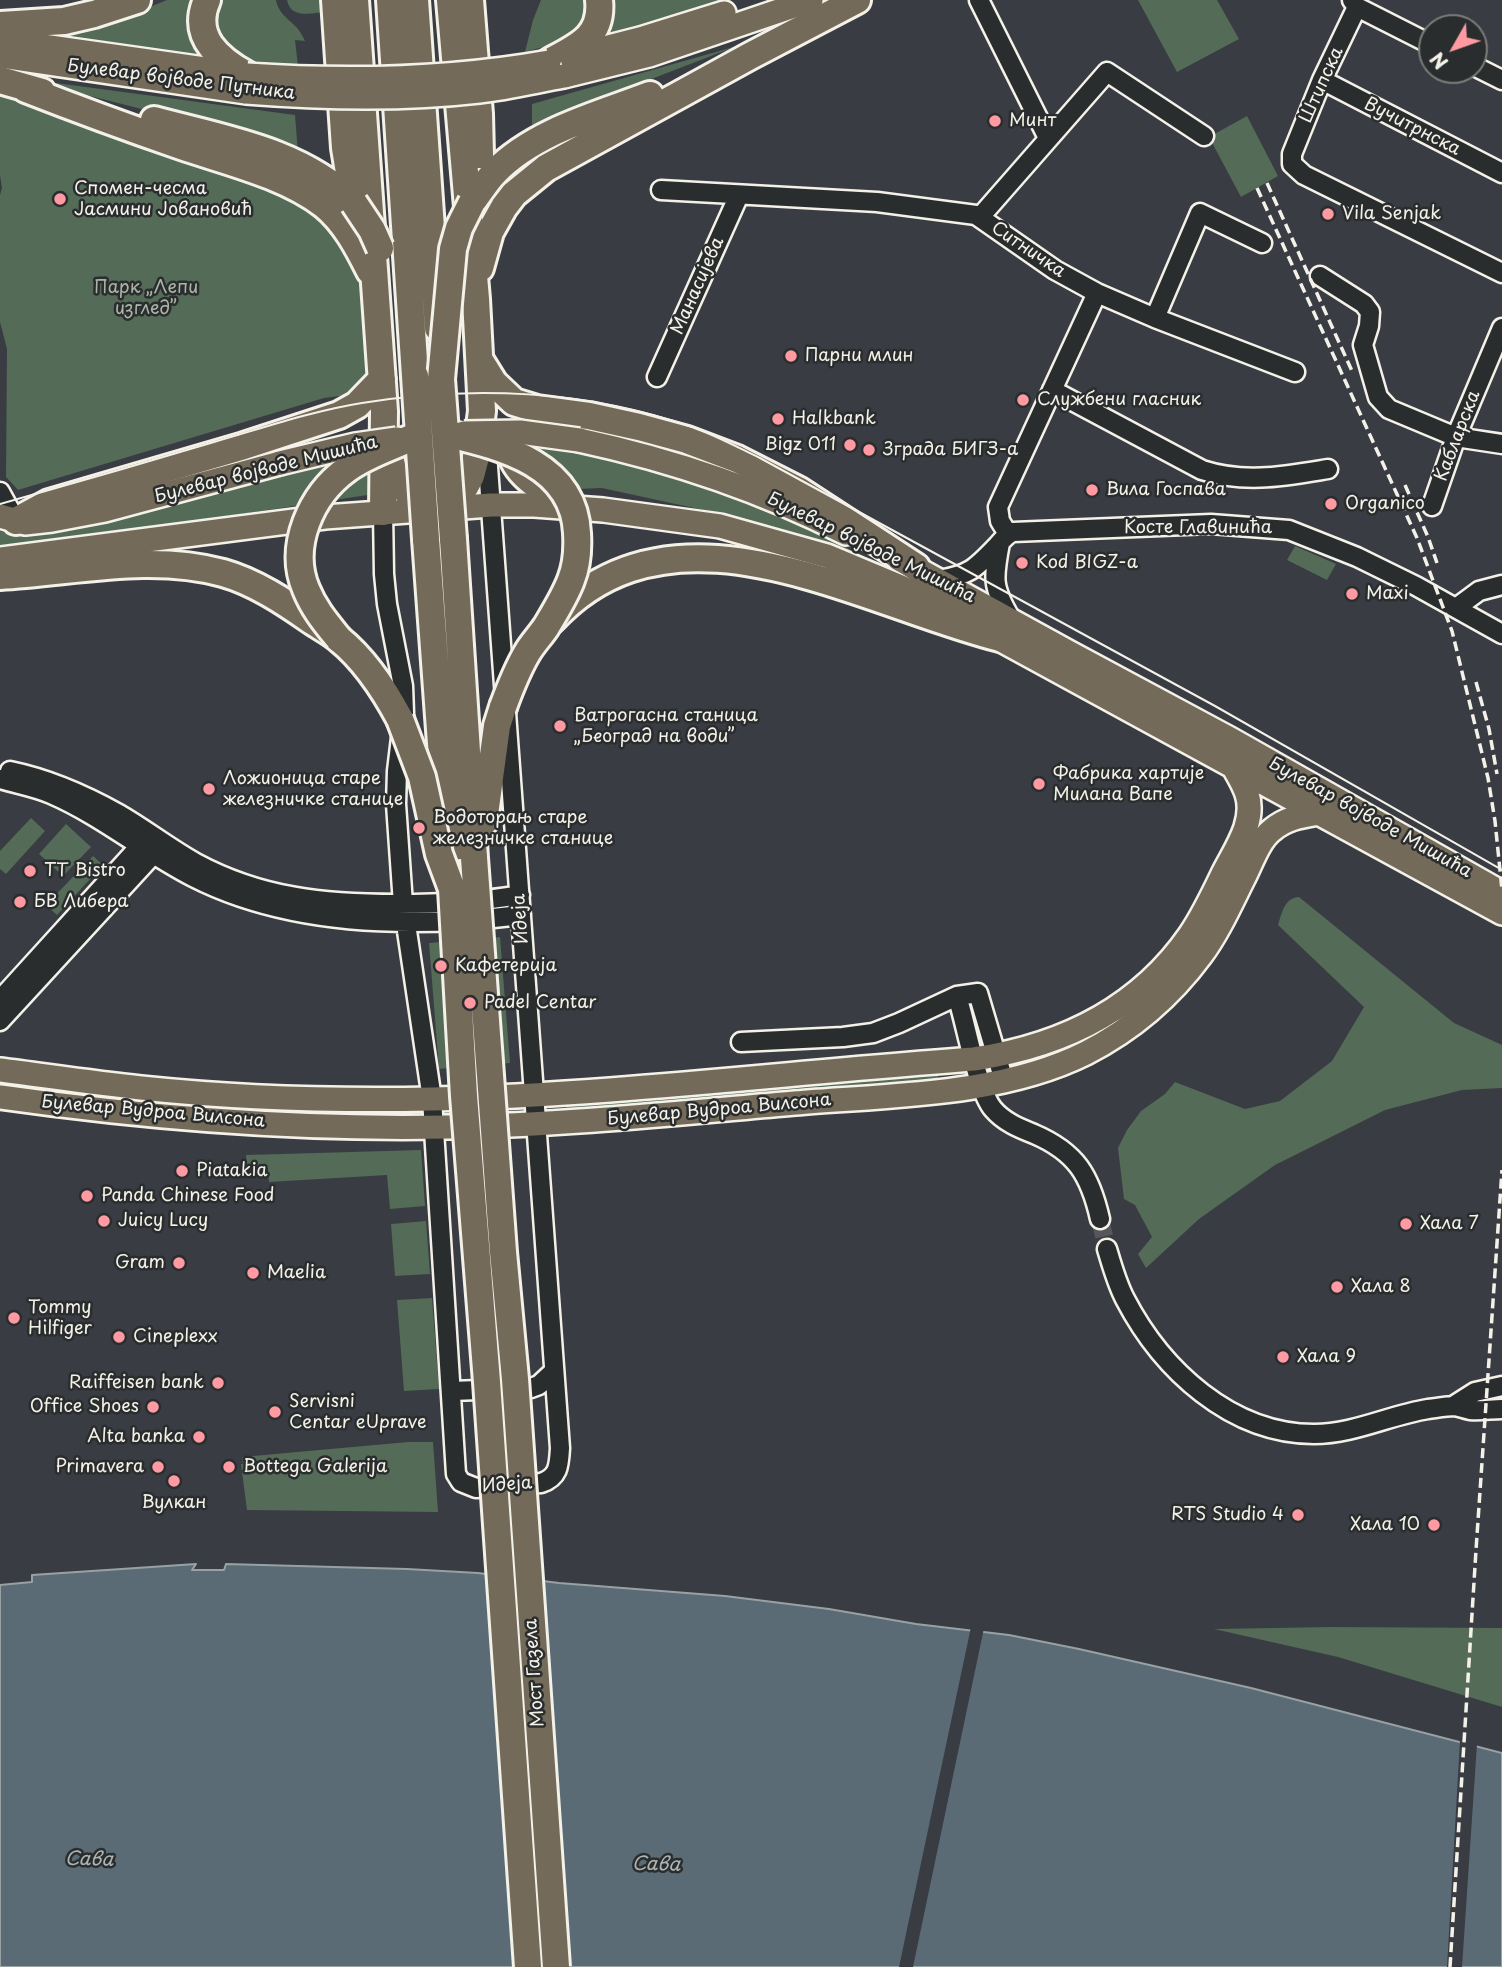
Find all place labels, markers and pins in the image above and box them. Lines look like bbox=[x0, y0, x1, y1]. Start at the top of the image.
place label: Минт bbox=[1009, 110, 1056, 132]
marker: Минт bbox=[987, 113, 1003, 129]
place label: Спомен-чесма Јасмини Јовановић bbox=[74, 178, 252, 220]
marker: Спомен-чесма Јасмини Јовановић bbox=[52, 191, 68, 207]
place label: Vila Senjak bbox=[1342, 203, 1441, 225]
marker: Vila Senjak bbox=[1320, 206, 1336, 222]
place label: Парни млин bbox=[805, 345, 913, 367]
marker: Парни млин bbox=[783, 348, 799, 364]
place label: Службени гласник bbox=[1037, 389, 1201, 411]
marker: Службени гласник bbox=[1015, 392, 1031, 408]
place label: Halkbank bbox=[792, 408, 876, 430]
marker: Halkbank bbox=[770, 411, 786, 427]
place label: Bigz 011 bbox=[764, 434, 836, 456]
marker: Bigz 011 bbox=[842, 437, 858, 453]
place label: Зграда БИГЗ-а bbox=[883, 439, 1018, 461]
marker: Зграда БИГЗ-а bbox=[861, 442, 877, 458]
place label: Вила Госпава bbox=[1106, 479, 1226, 501]
marker: Вила Госпава bbox=[1084, 482, 1100, 498]
place label: Organico bbox=[1345, 493, 1425, 515]
marker: Organico bbox=[1323, 496, 1339, 512]
place label: Kod BIGZ-a bbox=[1036, 552, 1138, 574]
marker: Kod BIGZ-a bbox=[1014, 555, 1030, 571]
place label: Maxi bbox=[1366, 583, 1409, 605]
marker: Maxi bbox=[1344, 586, 1360, 602]
place label: Ватрогасна станица „Београд на води” bbox=[574, 705, 758, 748]
marker: Ватрогасна станица „Београд на води” bbox=[552, 718, 568, 734]
place label: Фабрика хартије Милана Вапе bbox=[1053, 763, 1204, 806]
place label: Ложионица старе железничке станице bbox=[223, 768, 403, 810]
marker: Фабрика хартије Милана Вапе bbox=[1031, 776, 1047, 792]
marker: Ложионица старе железничке станице bbox=[201, 781, 217, 797]
place label: Водоторањ старе железничке станице bbox=[433, 807, 613, 850]
marker: Водоторањ старе железничке станице bbox=[411, 820, 427, 836]
place label: TT Bistro bbox=[44, 860, 126, 882]
marker: TT Bistro bbox=[22, 863, 38, 879]
place label: БВ Либера bbox=[34, 891, 128, 913]
marker: БВ Либера bbox=[12, 894, 28, 910]
place label: Кафетерија bbox=[455, 955, 557, 977]
marker: Кафетерија bbox=[433, 958, 449, 974]
place label: Padel Centar bbox=[484, 992, 596, 1014]
marker: Padel Centar bbox=[462, 995, 478, 1011]
place label: Piatakia bbox=[196, 1160, 268, 1182]
marker: Piatakia bbox=[174, 1163, 190, 1179]
place label: Panda Chinese Food bbox=[101, 1185, 274, 1207]
marker: Panda Chinese Food bbox=[79, 1188, 95, 1204]
place label: Juicy Lucy bbox=[118, 1210, 208, 1232]
marker: Juicy Lucy bbox=[96, 1213, 112, 1229]
place label: Хала 7 bbox=[1420, 1213, 1479, 1235]
marker: Хала 7 bbox=[1398, 1216, 1414, 1232]
place label: Gram bbox=[115, 1252, 165, 1274]
marker: Gram bbox=[171, 1255, 187, 1271]
place label: Maelia bbox=[267, 1262, 326, 1284]
marker: Maelia bbox=[245, 1265, 261, 1281]
place label: Хала 8 bbox=[1351, 1276, 1411, 1298]
marker: Хала 8 bbox=[1329, 1279, 1345, 1295]
place label: Tommy Hilfiger bbox=[28, 1297, 92, 1340]
marker: Tommy Hilfiger bbox=[6, 1310, 22, 1326]
place label: Cineplexx bbox=[133, 1326, 218, 1348]
marker: Cineplexx bbox=[111, 1329, 127, 1345]
place label: Хала 9 bbox=[1297, 1346, 1356, 1368]
marker: Хала 9 bbox=[1275, 1349, 1291, 1365]
place label: Raiffeisen bank bbox=[69, 1372, 204, 1394]
marker: Raiffeisen bank bbox=[210, 1375, 226, 1391]
place label: Servisni Centar eUprave bbox=[289, 1391, 427, 1434]
place label: Office Shoes bbox=[30, 1396, 139, 1418]
marker: Office Shoes bbox=[145, 1399, 161, 1415]
marker: Servisni Centar eUprave bbox=[267, 1404, 283, 1420]
place label: Alta banka bbox=[87, 1426, 185, 1448]
marker: Alta banka bbox=[191, 1429, 207, 1445]
place label: Primavera bbox=[55, 1456, 144, 1478]
place label: Bottega Galerija bbox=[243, 1456, 387, 1478]
marker: Primavera bbox=[150, 1459, 166, 1475]
marker: Bottega Galerija bbox=[221, 1459, 237, 1475]
marker: Вулкан bbox=[166, 1473, 182, 1489]
place label: Вулкан bbox=[142, 1492, 206, 1514]
place label: RTS Studio 4 bbox=[1171, 1504, 1284, 1526]
marker: RTS Studio 4 bbox=[1290, 1507, 1306, 1523]
place label: Хала 10 bbox=[1350, 1514, 1420, 1536]
marker: Хала 10 bbox=[1426, 1517, 1442, 1533]

